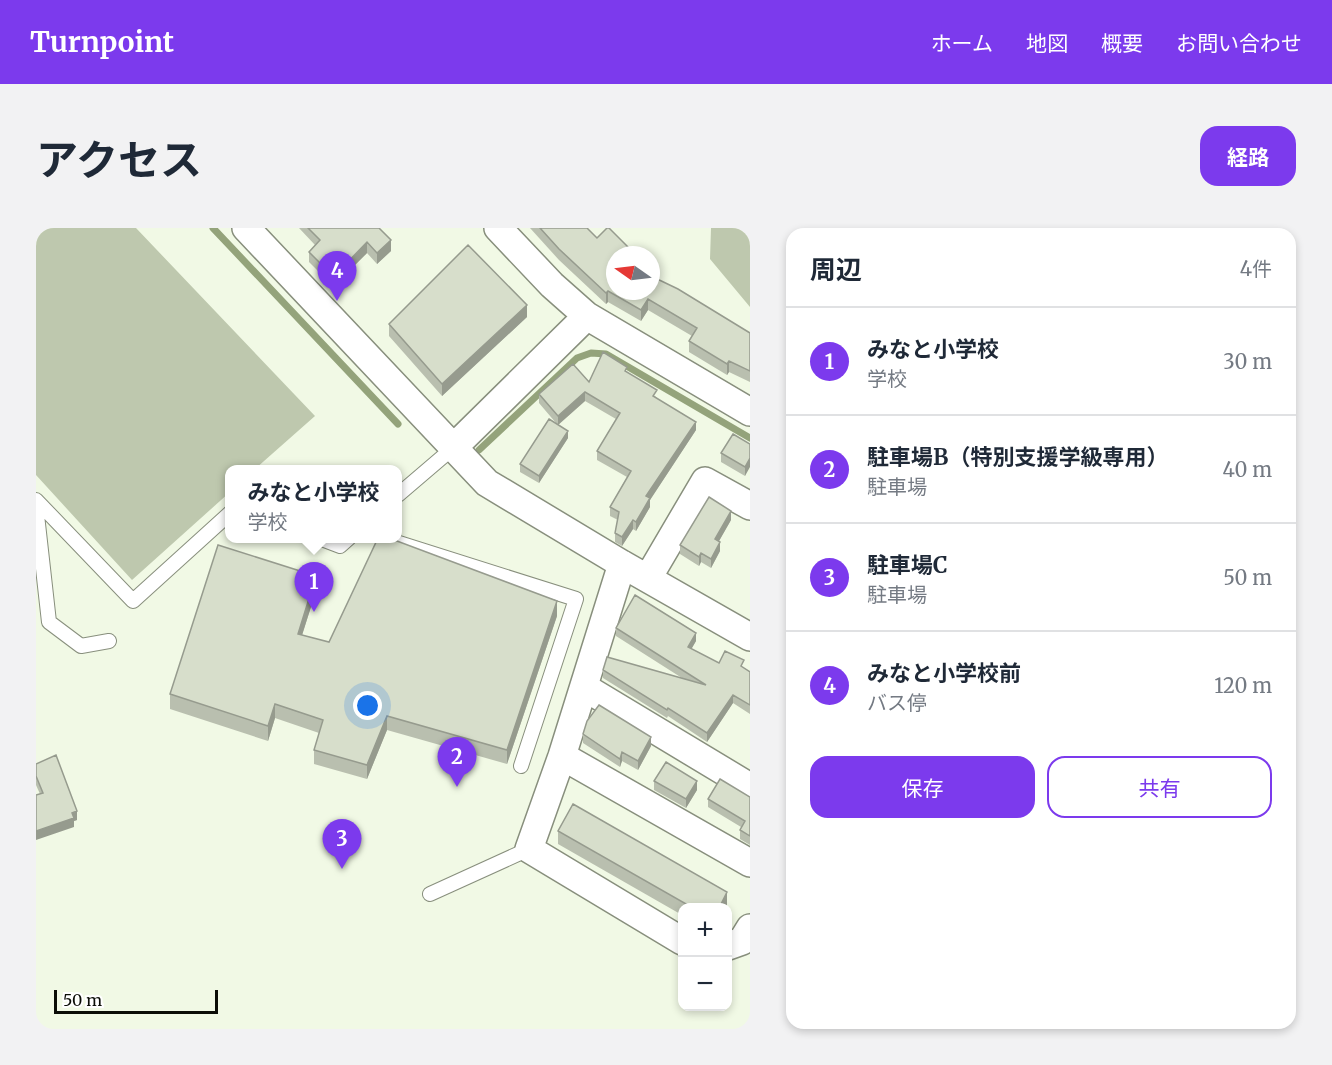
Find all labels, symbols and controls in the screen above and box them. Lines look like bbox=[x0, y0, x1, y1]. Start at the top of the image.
text: Turnpoint bbox=[30, 24, 174, 60]
text: ホーム bbox=[931, 30, 993, 57]
text: 地図 bbox=[1026, 30, 1068, 57]
text: 概要 bbox=[1101, 30, 1143, 57]
text: お問い合わせ bbox=[1176, 30, 1302, 57]
button: 経路 bbox=[1200, 126, 1296, 186]
text: アクセス bbox=[36, 134, 202, 186]
north arrow bbox=[606, 246, 660, 300]
pin: 4 bbox=[318, 251, 356, 301]
text: 周辺 bbox=[810, 253, 862, 286]
text: 4件 bbox=[1240, 256, 1272, 281]
text: みなと小学校 bbox=[867, 335, 999, 363]
text: 1 bbox=[825, 349, 834, 374]
text: 30 m bbox=[1223, 349, 1272, 374]
text: 学校 bbox=[867, 366, 907, 391]
text: 駐車場B（特別支援学級専用） bbox=[867, 443, 1168, 471]
text: 2 bbox=[824, 457, 835, 482]
text: 40 m bbox=[1222, 457, 1272, 482]
popup bbox=[225, 465, 402, 543]
text: 駐車場 bbox=[867, 474, 927, 499]
text: みなと小学校 bbox=[247, 478, 380, 506]
text: 学校 bbox=[247, 509, 287, 534]
text: 駐車場C bbox=[867, 551, 948, 579]
pin: 1 bbox=[294, 562, 334, 612]
text: 3 bbox=[824, 565, 835, 590]
text: 50 m bbox=[1223, 565, 1272, 590]
text: 駐車場 bbox=[867, 582, 927, 607]
text: みなと小学校前 bbox=[867, 659, 1021, 687]
text: 4 bbox=[823, 673, 836, 698]
text: 120 m bbox=[1214, 673, 1272, 698]
text: バス停 bbox=[867, 690, 927, 715]
your location bbox=[353, 691, 382, 720]
pin: 2 bbox=[438, 738, 476, 787]
button: 保存 bbox=[810, 756, 1035, 818]
button: 共有 bbox=[1047, 756, 1272, 818]
pin: 3 bbox=[322, 820, 362, 869]
map controls bbox=[678, 903, 732, 1011]
button: + bbox=[678, 903, 732, 957]
button: − bbox=[678, 957, 732, 1011]
scale bar bbox=[54, 987, 218, 1014]
text: 50 m bbox=[63, 990, 102, 1010]

